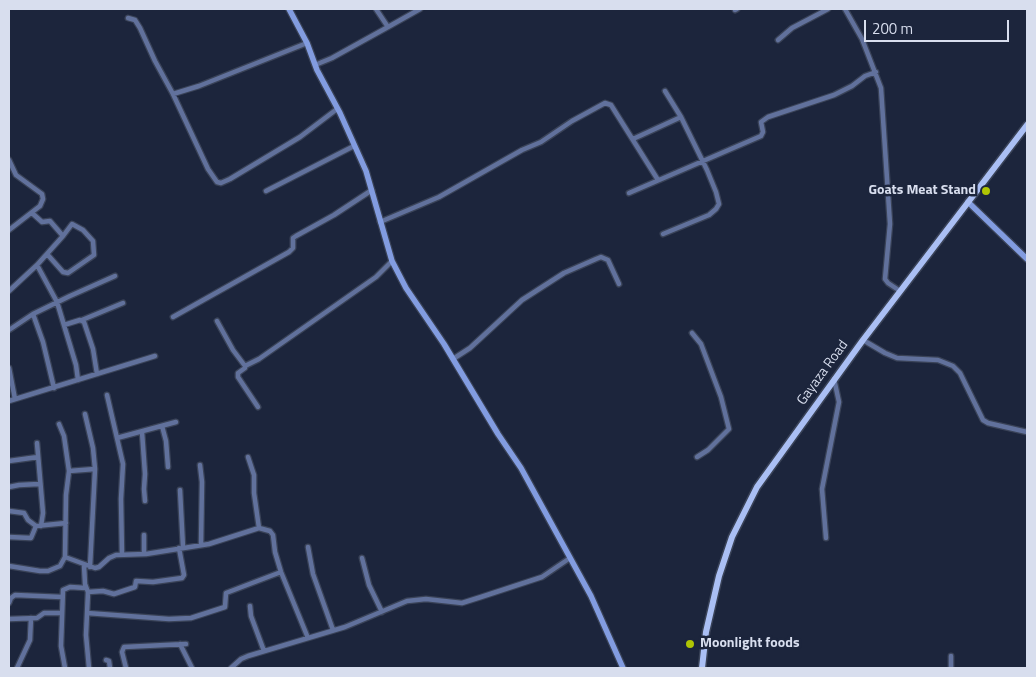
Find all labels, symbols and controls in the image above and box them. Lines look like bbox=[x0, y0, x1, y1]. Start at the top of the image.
scale bar bbox=[866, 10, 1011, 42]
text: 200 m bbox=[872, 17, 913, 40]
place label: Goats Meat Stand bbox=[868, 183, 976, 199]
marker: Goats Meat Stand bbox=[980, 185, 992, 197]
street label: Gayaza Road bbox=[794, 337, 852, 409]
place label: Moonlight foods bbox=[700, 636, 799, 652]
marker: Moonlight foods bbox=[684, 638, 696, 650]

